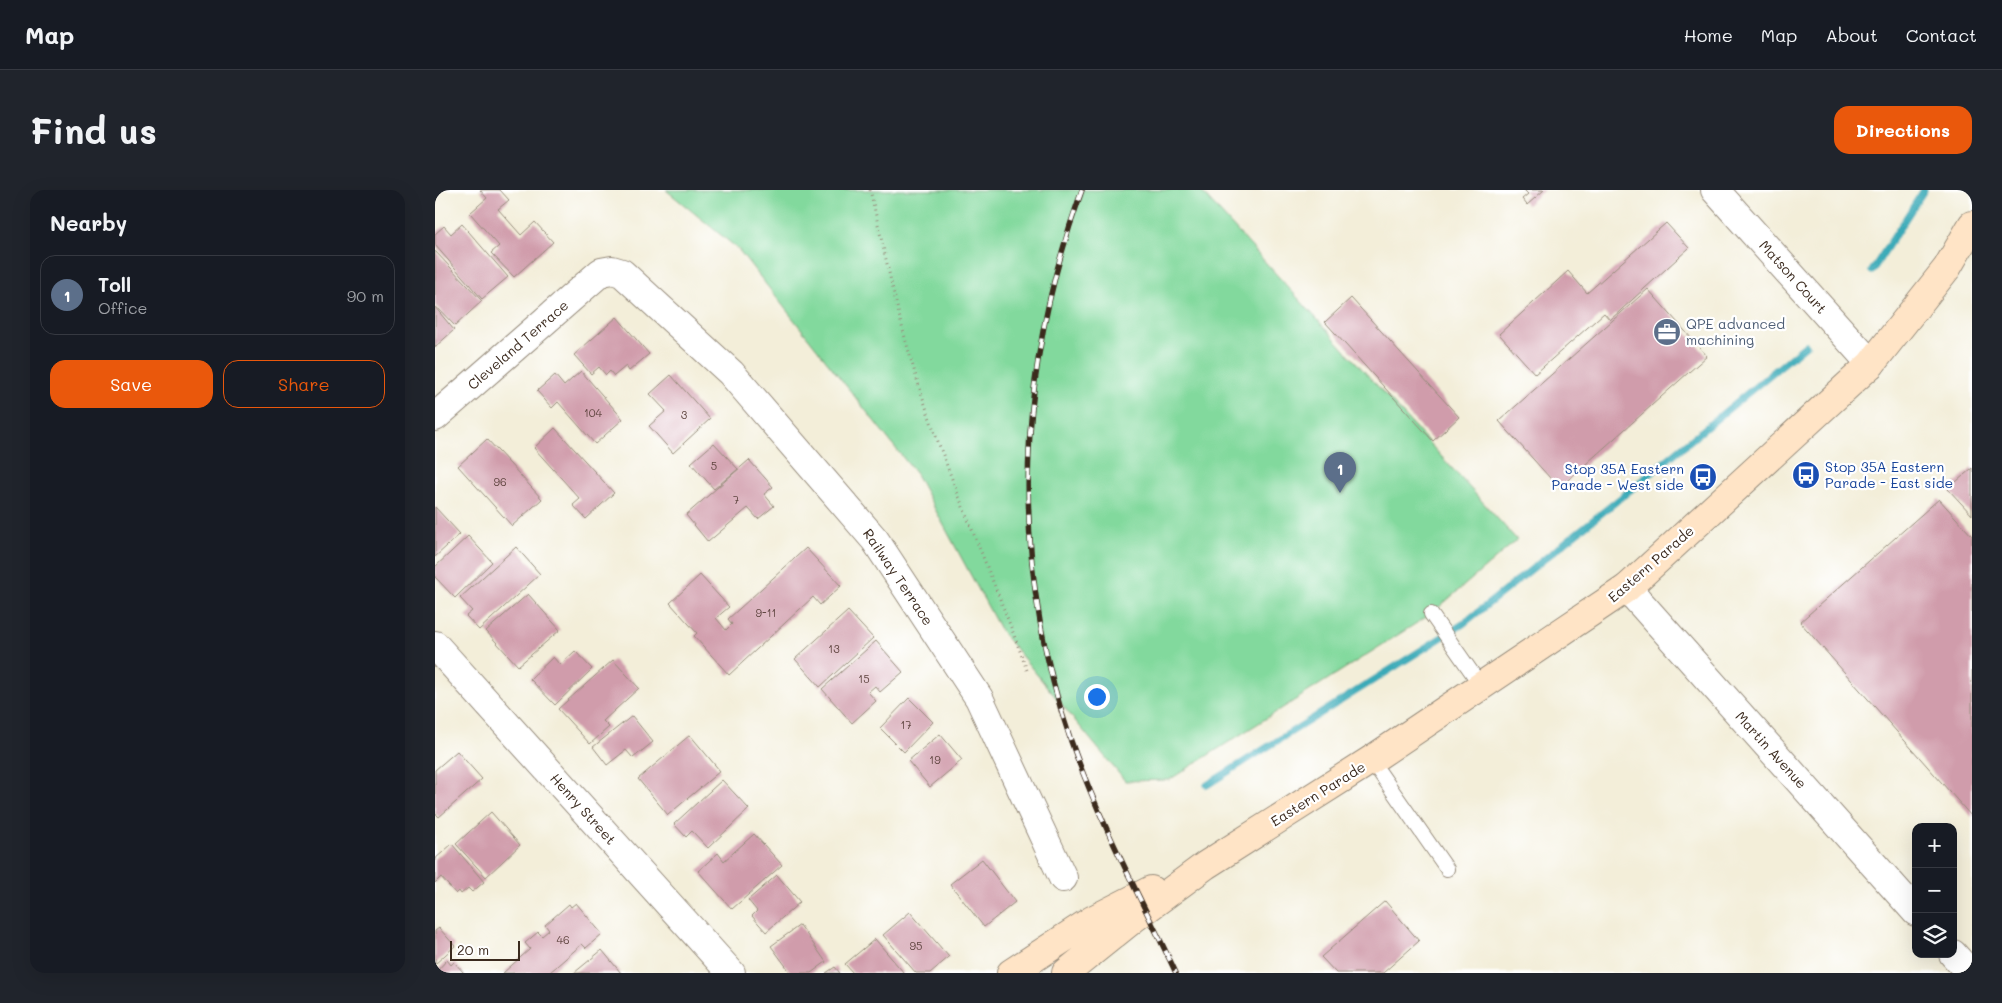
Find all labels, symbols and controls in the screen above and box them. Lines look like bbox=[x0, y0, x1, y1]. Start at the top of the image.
text: Map bbox=[25, 19, 74, 50]
text: Home bbox=[1684, 23, 1733, 47]
text: Map bbox=[1761, 23, 1797, 47]
text: About bbox=[1825, 23, 1878, 47]
text: Contact bbox=[1906, 23, 1977, 47]
button: Directions bbox=[1834, 106, 1972, 154]
text: Find us bbox=[30, 107, 157, 153]
text: Nearby bbox=[50, 209, 127, 236]
street label: Matson Court bbox=[1755, 236, 1831, 317]
text: Toll bbox=[98, 272, 131, 297]
text: 1 bbox=[63, 285, 71, 306]
text: 90 m bbox=[347, 285, 384, 306]
street label: Cleveland Terrace bbox=[463, 296, 572, 394]
text: Office bbox=[98, 297, 147, 318]
place label: QPE advanced machining bbox=[1686, 314, 1785, 349]
office icon: QPE advanced machining bbox=[1652, 317, 1682, 347]
button: Save bbox=[50, 360, 213, 408]
button: Share bbox=[223, 360, 385, 408]
house number: 104 bbox=[584, 405, 603, 420]
house number: 3 bbox=[681, 407, 688, 422]
pin: 1 bbox=[1324, 452, 1356, 493]
place label: Stop 35A Eastern Parade - East side bbox=[1825, 457, 1953, 492]
house number: 5 bbox=[711, 458, 717, 473]
place label: Stop 35A Eastern Parade - West side bbox=[1552, 459, 1684, 494]
bus stop icon: Stop 35A Eastern Parade - East side bbox=[1791, 460, 1821, 490]
bus stop icon: Stop 35A Eastern Parade - West side bbox=[1688, 462, 1718, 492]
house number: 96 bbox=[493, 474, 507, 489]
house number: 7 bbox=[733, 492, 739, 507]
street label: Eastern Parade bbox=[1604, 521, 1698, 606]
street label: Railway Terrace bbox=[859, 525, 938, 629]
house number: 9-11 bbox=[756, 605, 776, 620]
house number: 13 bbox=[828, 641, 840, 656]
house number: 15 bbox=[858, 671, 870, 686]
your location bbox=[1084, 684, 1110, 710]
street label: Martin Avenue bbox=[1732, 707, 1811, 792]
house number: 17 bbox=[900, 717, 912, 732]
house number: 19 bbox=[929, 752, 941, 767]
street label: Eastern Parade bbox=[1267, 757, 1369, 830]
street label: Henry Street bbox=[546, 769, 620, 848]
map controls bbox=[1912, 823, 1957, 958]
button: + bbox=[1912, 823, 1957, 868]
button: − bbox=[1912, 868, 1957, 913]
button: layers bbox=[1912, 913, 1957, 958]
house number: 46 bbox=[556, 932, 570, 947]
scale bar bbox=[450, 938, 520, 961]
house number: 95 bbox=[910, 938, 922, 953]
text: 20 m bbox=[457, 940, 489, 959]

